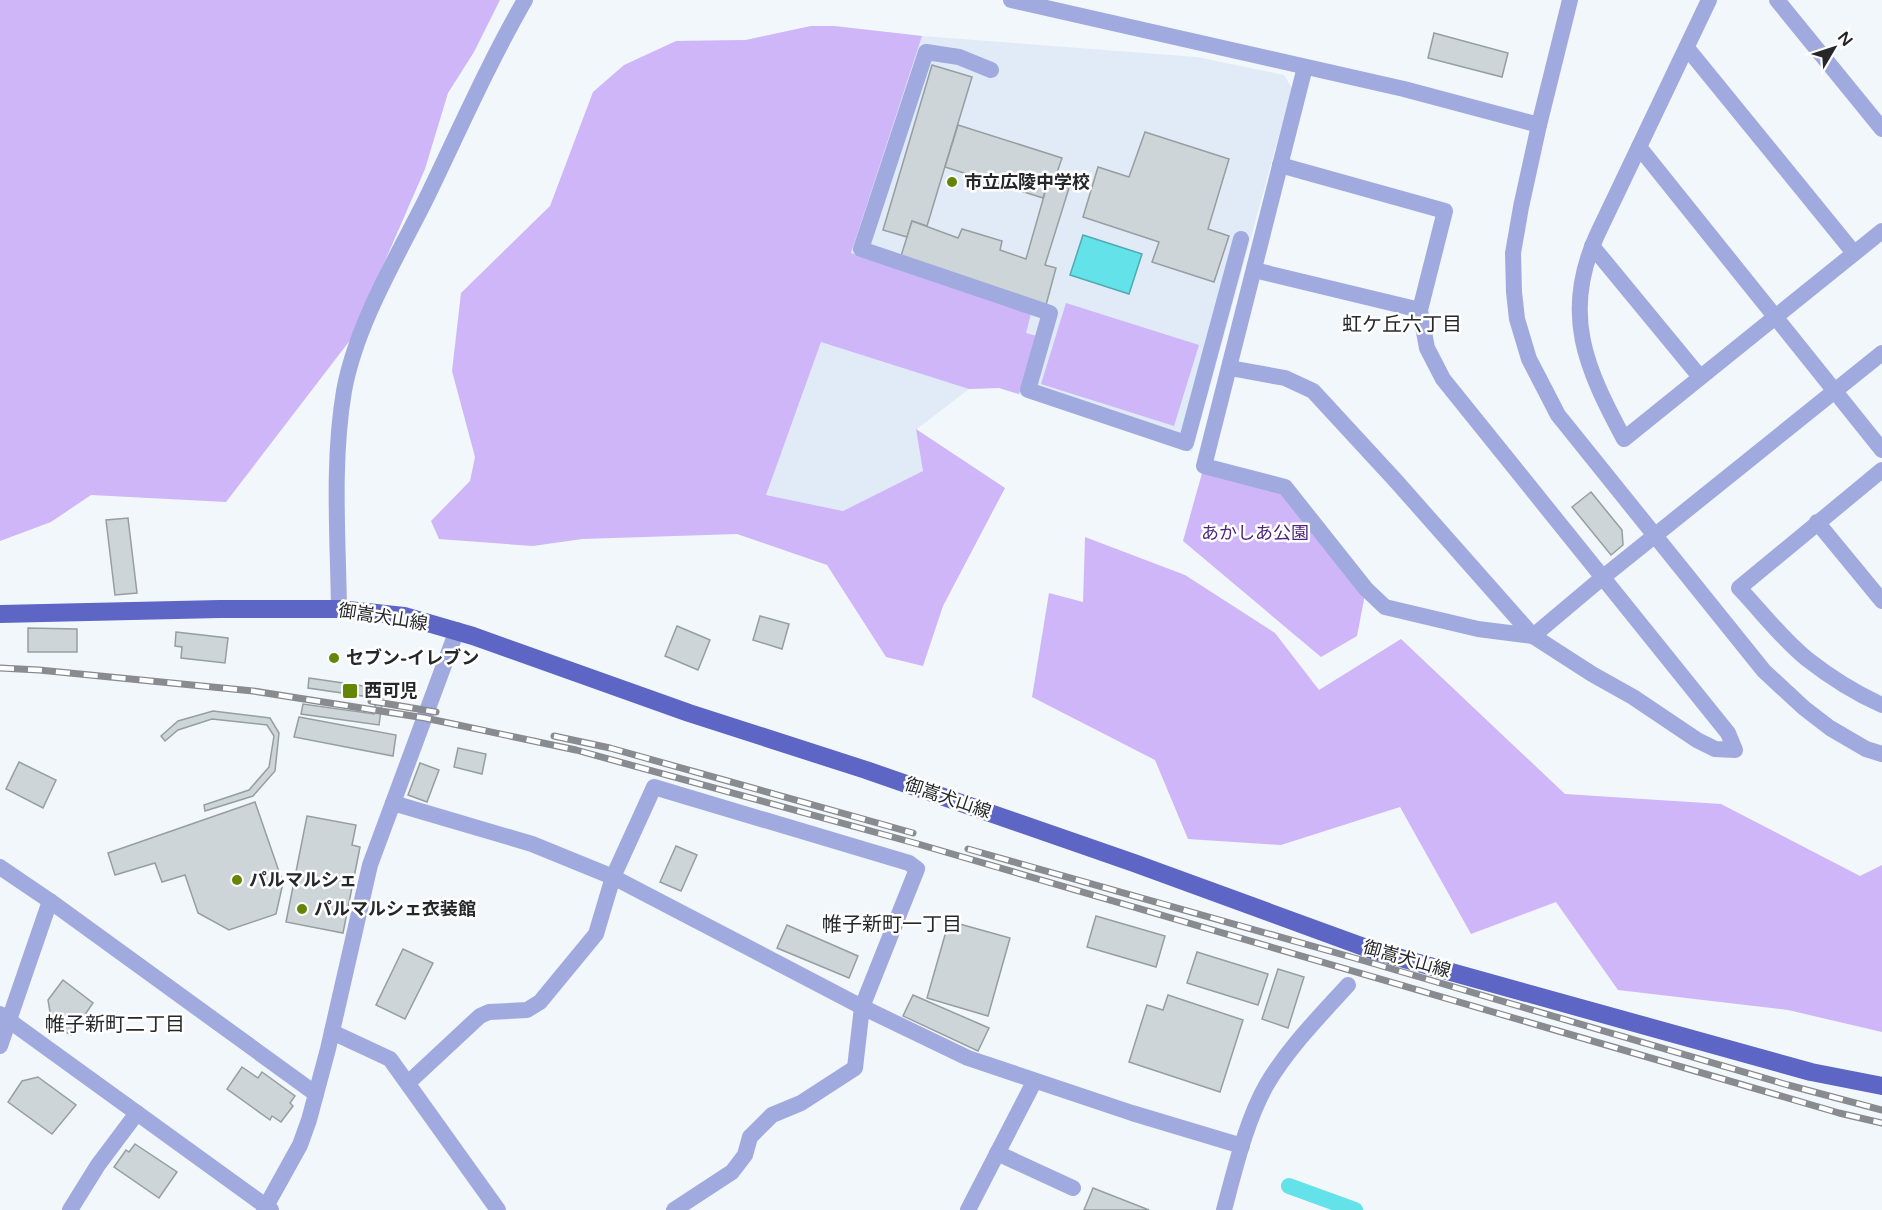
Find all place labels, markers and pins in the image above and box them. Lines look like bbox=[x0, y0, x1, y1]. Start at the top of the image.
place label: 市立広陵中学校 bbox=[964, 171, 1090, 193]
marker: 市立広陵中学校 bbox=[945, 175, 959, 189]
place label: セブン-イレブン bbox=[346, 647, 479, 669]
marker: セブン-イレブン bbox=[327, 651, 341, 665]
place label: 西可児 bbox=[364, 680, 418, 702]
marker: 西可児 bbox=[341, 682, 359, 700]
place label: パルマルシェ bbox=[249, 869, 357, 891]
marker: パルマルシェ bbox=[230, 873, 244, 887]
place label: パルマルシェ衣装館 bbox=[314, 898, 476, 920]
marker: パルマルシェ衣装館 bbox=[295, 902, 309, 916]

